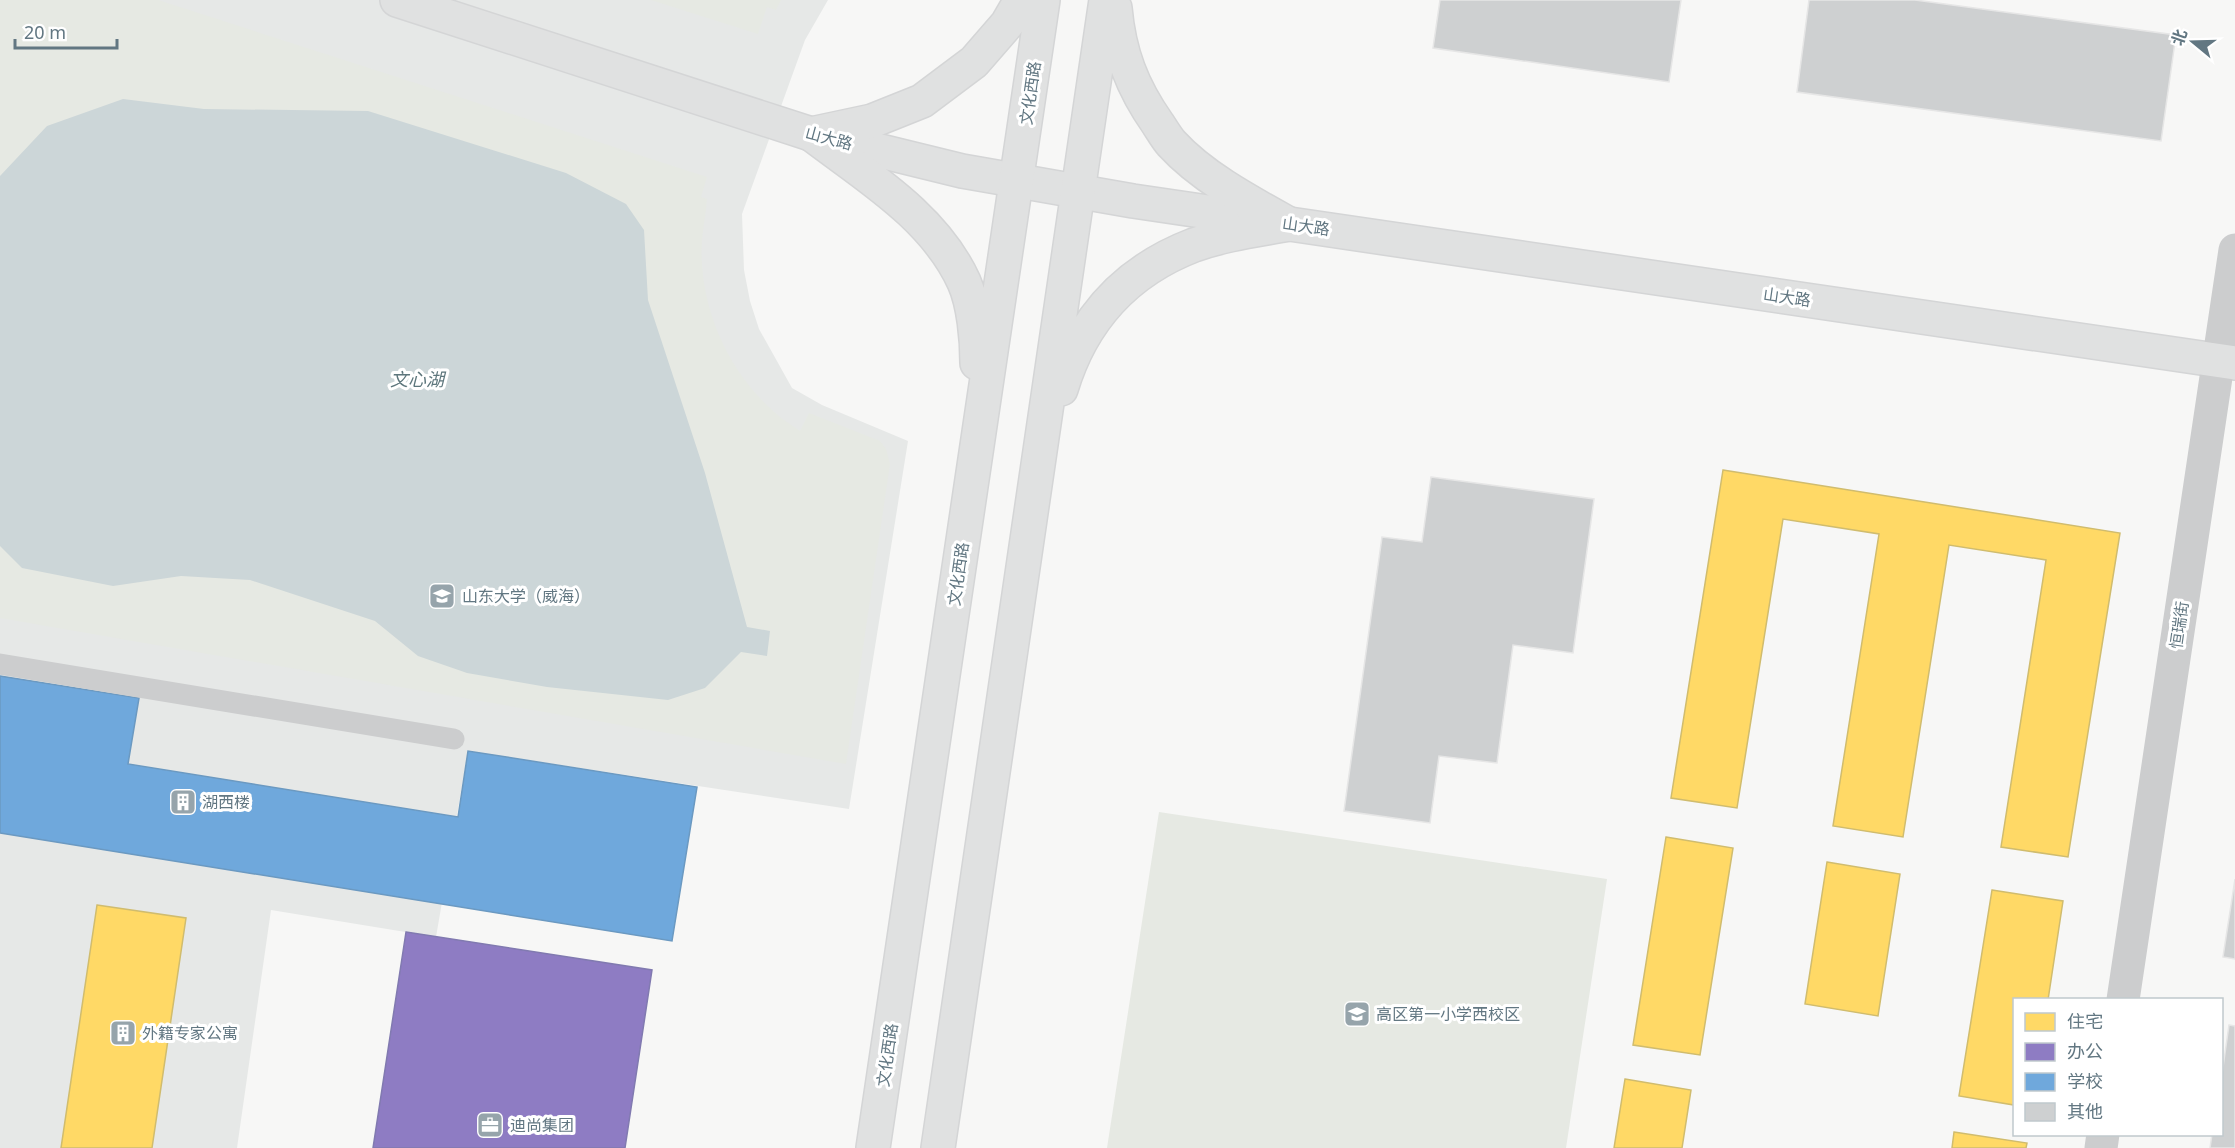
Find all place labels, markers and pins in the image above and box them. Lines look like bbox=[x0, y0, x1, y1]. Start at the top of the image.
school or university icon: 山东大学（威海） bbox=[427, 581, 457, 611]
place label: 山东大学（威海） bbox=[462, 585, 590, 607]
building icon: 湖西楼 bbox=[168, 787, 198, 817]
place label: 湖西楼 bbox=[202, 791, 250, 813]
school or university icon: 高区第一小学西校区 bbox=[1342, 999, 1372, 1029]
place label: 高区第一小学西校区 bbox=[1376, 1003, 1520, 1025]
building icon: 外籍专家公寓 bbox=[108, 1018, 138, 1048]
place label: 外籍专家公寓 bbox=[142, 1022, 238, 1044]
office icon: 迪尚集团 bbox=[475, 1110, 505, 1140]
place label: 迪尚集团 bbox=[510, 1114, 574, 1136]

